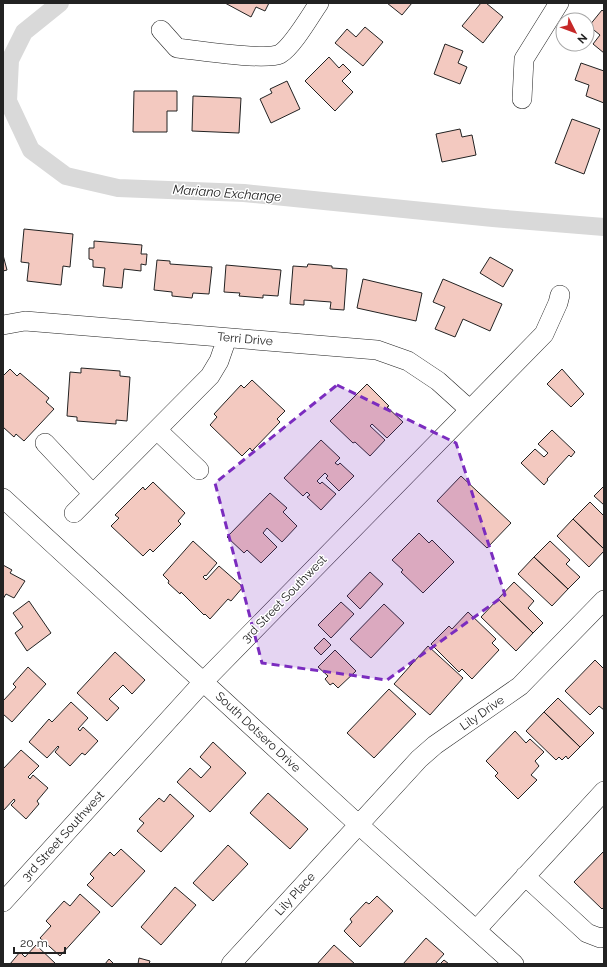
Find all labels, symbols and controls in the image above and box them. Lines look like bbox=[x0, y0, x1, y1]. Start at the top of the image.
north arrow bbox=[555, 12, 595, 52]
text: N bbox=[574, 31, 590, 46]
water label: Mariano Exchange bbox=[172, 182, 282, 204]
street label: Terri Drive bbox=[217, 330, 273, 348]
street label: 3rd Street Southwest bbox=[239, 552, 329, 646]
street label: South Dotsero Drive bbox=[213, 689, 303, 775]
street label: Lily Drive bbox=[457, 693, 507, 733]
street label: 3rd Street Southwest bbox=[19, 788, 107, 884]
street label: Lily Place bbox=[272, 870, 318, 918]
scale bar bbox=[14, 929, 65, 955]
text: 20 m bbox=[20, 936, 48, 950]

